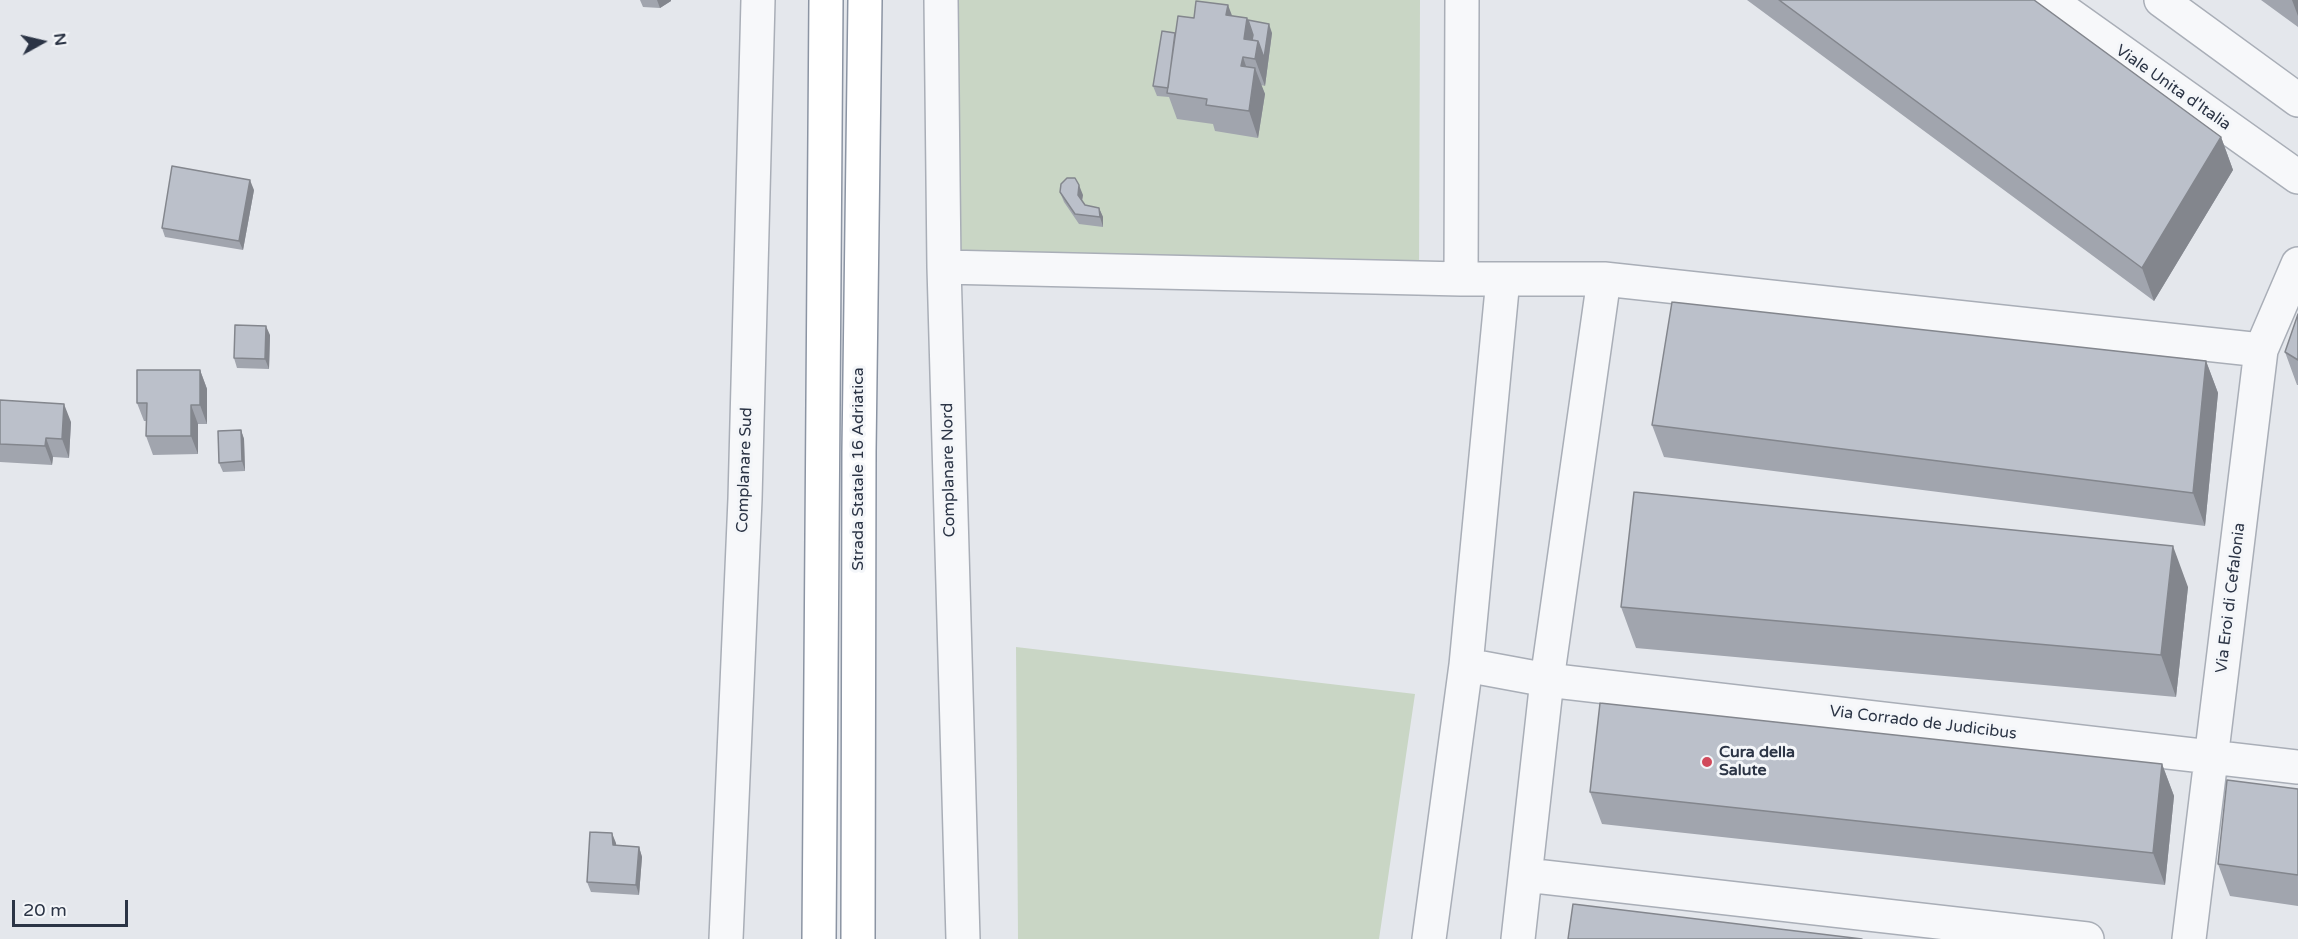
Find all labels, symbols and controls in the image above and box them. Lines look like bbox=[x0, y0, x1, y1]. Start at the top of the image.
north arrow bbox=[12, 12, 72, 72]
text: N bbox=[49, 32, 71, 47]
street label: Viale Unita d'Italia bbox=[2112, 41, 2234, 135]
street label: Strada Statale 16 Adriatica bbox=[849, 367, 869, 571]
street label: Complanare Nord bbox=[938, 403, 960, 537]
street label: Complanare Sud bbox=[733, 407, 757, 533]
street label: Via Eroi di Cefalonia bbox=[2212, 522, 2250, 674]
street label: Via Corrado de Judicibus bbox=[1828, 702, 2018, 744]
place label: Cura della Salute bbox=[1719, 743, 1795, 781]
marker: Cura della Salute bbox=[1700, 755, 1714, 769]
scale bar bbox=[15, 888, 130, 926]
text: 20 m bbox=[23, 899, 67, 921]

